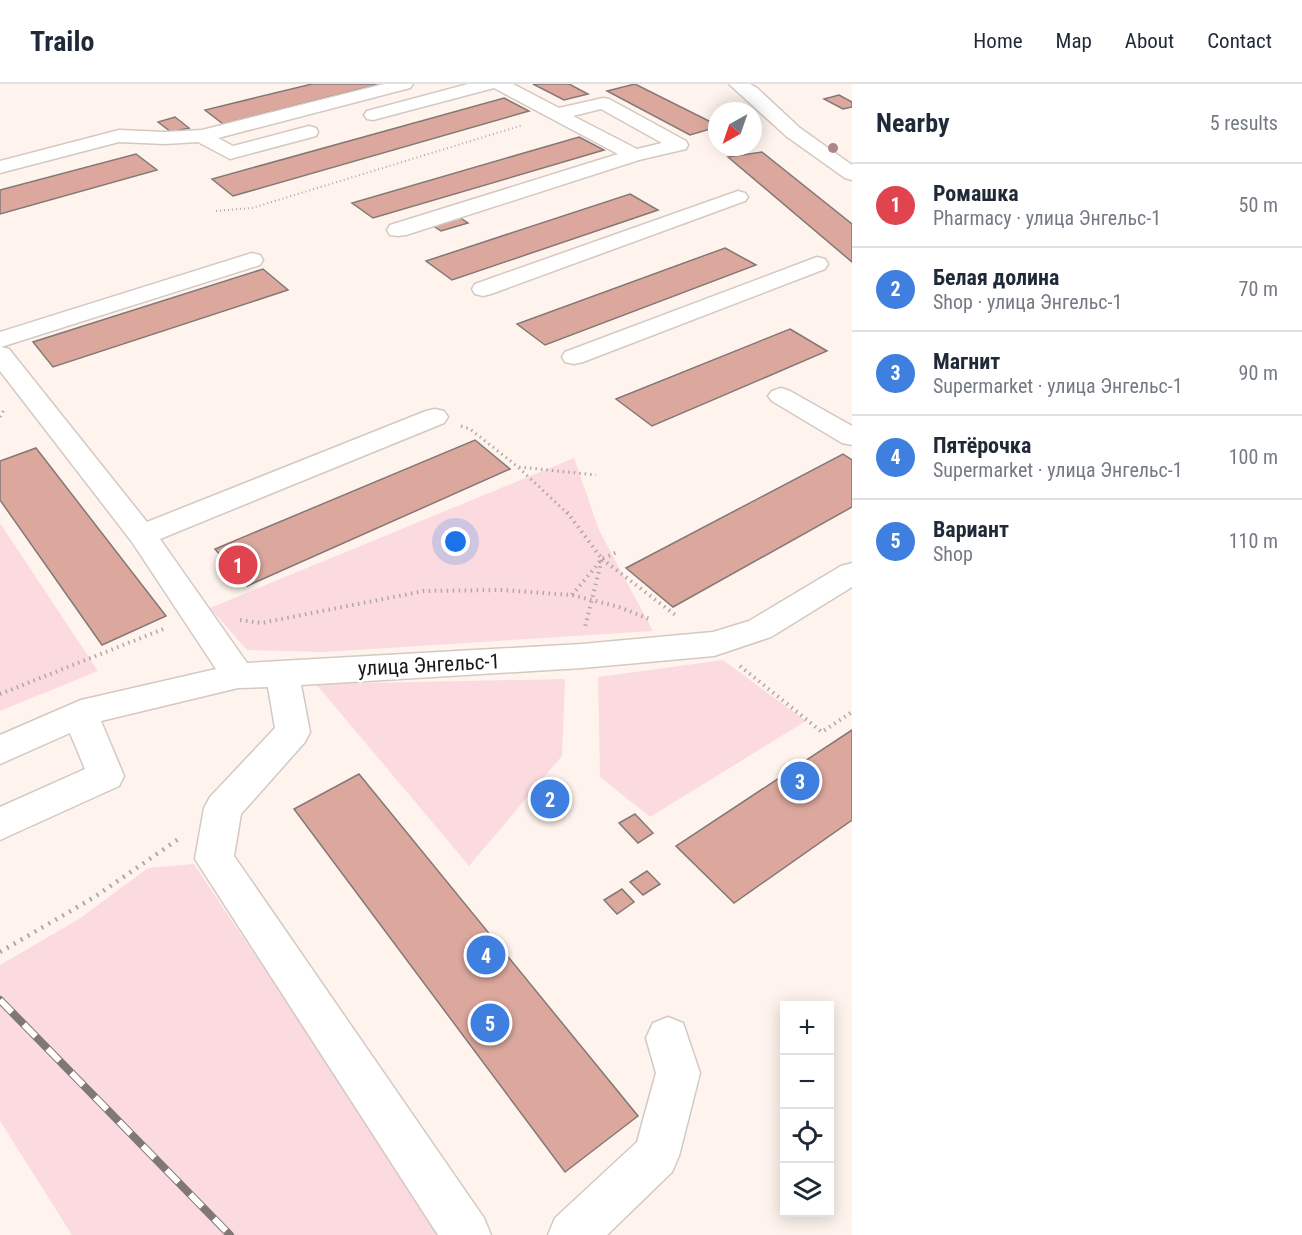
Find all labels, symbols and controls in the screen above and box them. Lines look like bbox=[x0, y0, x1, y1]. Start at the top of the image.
text: Trailo bbox=[30, 25, 94, 58]
text: Home bbox=[973, 29, 1023, 53]
text: Map bbox=[1056, 29, 1092, 53]
text: About bbox=[1125, 29, 1174, 53]
text: Contact bbox=[1207, 29, 1272, 53]
north arrow bbox=[708, 102, 762, 156]
text: Nearby bbox=[876, 108, 950, 138]
text: 5 results bbox=[1210, 111, 1278, 135]
text: Ромашка bbox=[933, 181, 1019, 206]
text: 1 bbox=[890, 193, 901, 217]
text: 50 m bbox=[1239, 193, 1278, 217]
text: Pharmacy · улица Энгельс-1 bbox=[933, 206, 1161, 230]
text: Белая долина bbox=[933, 265, 1059, 290]
text: 2 bbox=[890, 277, 901, 301]
text: 70 m bbox=[1239, 277, 1278, 301]
text: Shop · улица Энгельс-1 bbox=[933, 290, 1122, 314]
text: Магнит bbox=[933, 349, 1000, 374]
text: 3 bbox=[890, 361, 901, 385]
text: 90 m bbox=[1239, 361, 1278, 385]
text: Supermarket · улица Энгельс-1 bbox=[933, 374, 1183, 398]
text: Пятёрочка bbox=[933, 433, 1031, 458]
text: 4 bbox=[890, 445, 901, 469]
text: 100 m bbox=[1229, 445, 1278, 469]
text: Supermarket · улица Энгельс-1 bbox=[933, 458, 1183, 482]
text: Вариант bbox=[933, 517, 1009, 542]
your location bbox=[441, 527, 470, 556]
text: 5 bbox=[890, 529, 901, 553]
text: 110 m bbox=[1229, 529, 1278, 553]
pin: 1 bbox=[218, 542, 258, 588]
text: Shop bbox=[933, 542, 973, 566]
street label: улица Энгельс-1 bbox=[357, 649, 501, 681]
pin: 3 bbox=[780, 758, 820, 804]
pin: 2 bbox=[530, 776, 570, 822]
pin: 4 bbox=[466, 932, 506, 978]
pin: 5 bbox=[470, 1000, 510, 1046]
map controls bbox=[780, 1001, 834, 1217]
button: + bbox=[780, 1001, 834, 1055]
button: − bbox=[780, 1055, 834, 1109]
button: locate bbox=[780, 1109, 834, 1163]
button: layers bbox=[780, 1163, 834, 1217]

